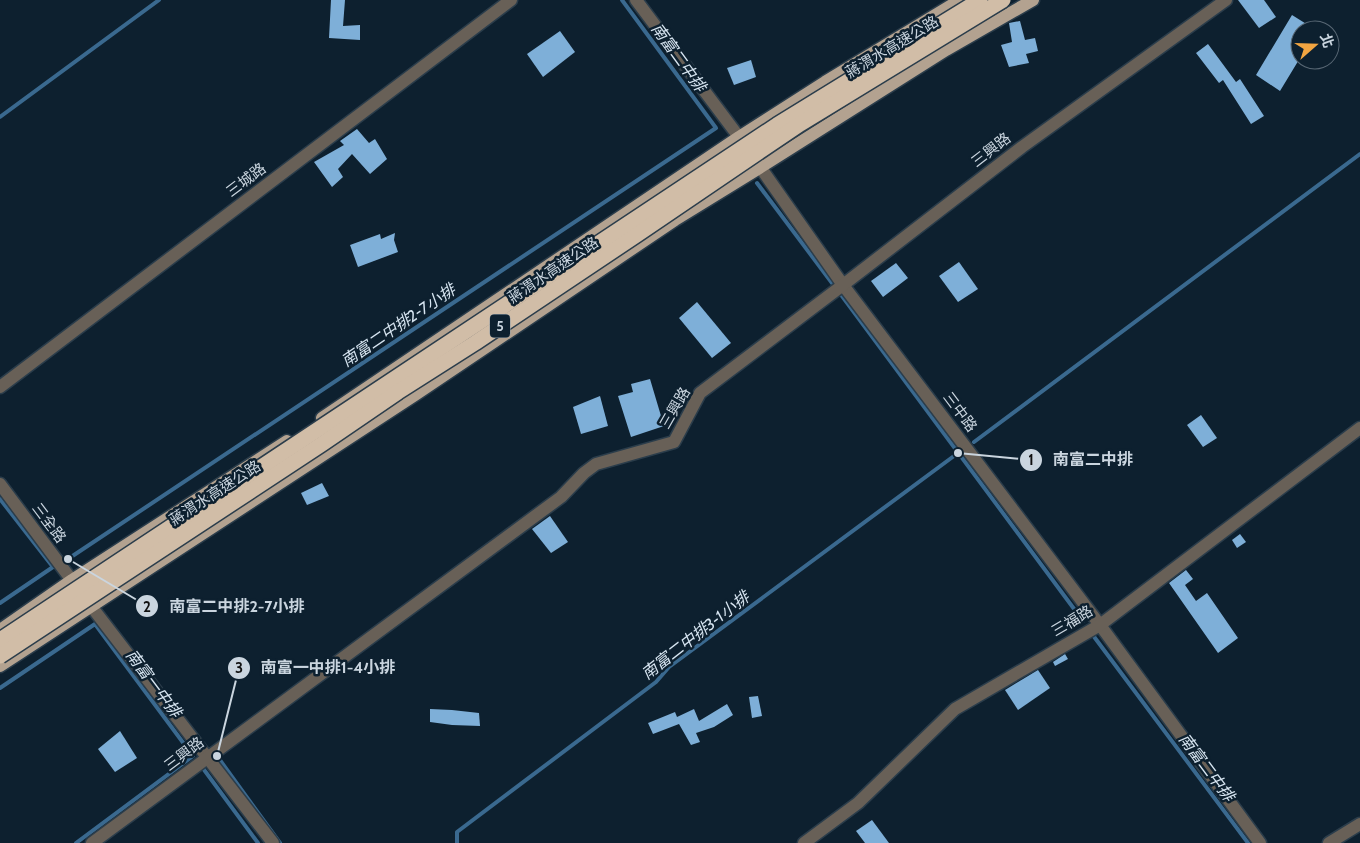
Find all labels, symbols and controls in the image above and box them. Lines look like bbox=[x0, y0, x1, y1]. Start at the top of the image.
street label: 蔣渭水高速公路 bbox=[842, 12, 942, 82]
water label: 南富二中排 bbox=[647, 19, 711, 97]
north arrow bbox=[1290, 20, 1340, 70]
text: 北 bbox=[1316, 31, 1338, 50]
street label: 三興路 bbox=[968, 129, 1014, 171]
street label: 三城路 bbox=[223, 159, 269, 201]
street label: 蔣渭水高速公路 bbox=[504, 233, 602, 307]
water label: 南富二中排2-7小排 bbox=[338, 279, 461, 371]
road number: 5 bbox=[490, 314, 510, 338]
street label: 三興路 bbox=[656, 384, 694, 432]
street label: 三中路 bbox=[939, 389, 981, 435]
callout: 南富二中排 bbox=[1018, 444, 1143, 475]
text: 南富二中排 bbox=[1053, 450, 1133, 469]
text: 1 bbox=[1028, 451, 1034, 469]
street label: 蔣渭水高速公路 bbox=[166, 457, 264, 529]
street label: 三全路 bbox=[28, 500, 70, 546]
water label: 南富二中排3-1小排 bbox=[638, 586, 755, 683]
callout: 南富二中排2-7小排 bbox=[134, 591, 314, 622]
text: 南富二中排2-7小排 bbox=[170, 597, 304, 616]
text: 2 bbox=[143, 598, 151, 616]
street label: 三福路 bbox=[1048, 602, 1096, 640]
water label: 南富一中排 bbox=[122, 646, 186, 723]
callout: 南富一中排1-4小排 bbox=[226, 652, 406, 683]
text: 南富一中排1-4小排 bbox=[261, 658, 395, 677]
text: 3 bbox=[235, 659, 243, 677]
water label: 南富二中排 bbox=[1175, 730, 1239, 807]
street label: 三興路 bbox=[161, 733, 207, 775]

